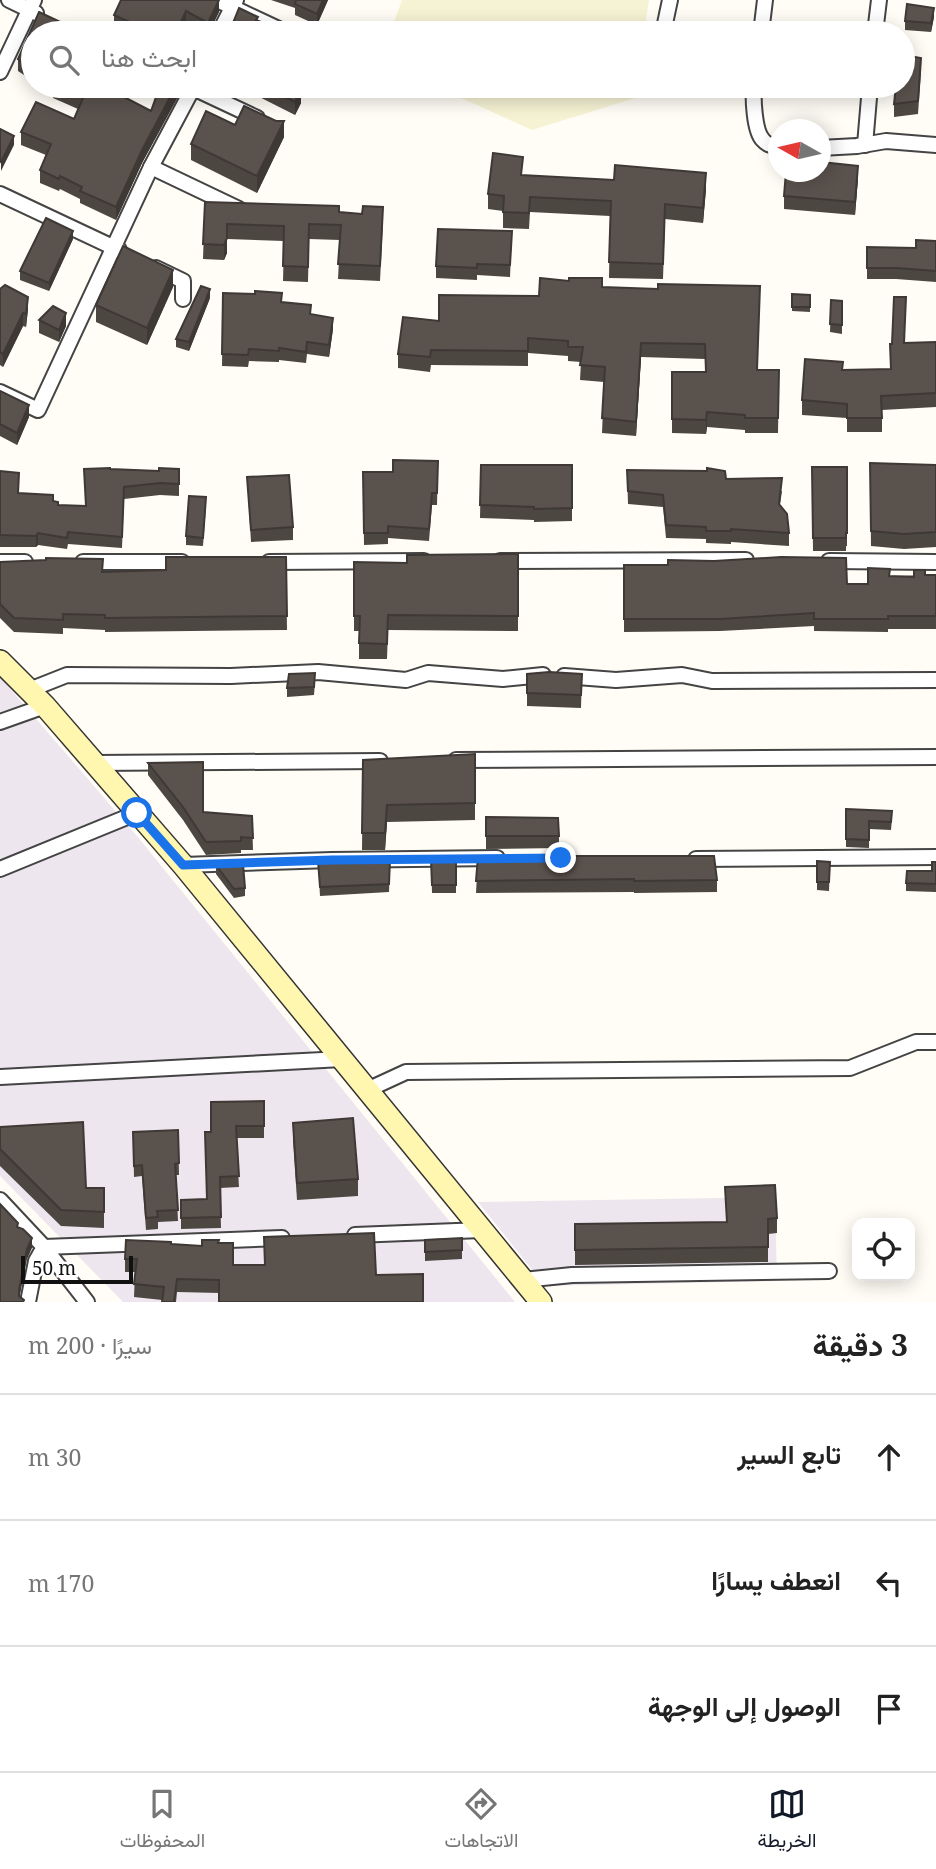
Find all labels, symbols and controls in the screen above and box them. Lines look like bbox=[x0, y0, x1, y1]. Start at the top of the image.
search box bbox=[21, 21, 915, 98]
text: ابحث هنا bbox=[101, 39, 197, 75]
icon: search bbox=[45, 41, 83, 79]
north arrow bbox=[768, 119, 831, 182]
route start bbox=[121, 797, 152, 828]
route end bbox=[545, 842, 576, 873]
map controls bbox=[852, 1218, 915, 1281]
button: locate bbox=[852, 1218, 915, 1281]
scale bar bbox=[21, 1253, 133, 1285]
text: 50 m bbox=[32, 1255, 76, 1281]
text: 3 دقيقة bbox=[813, 1324, 908, 1365]
text: سيرًا · 200 m bbox=[28, 1329, 152, 1361]
text: تابع السير bbox=[737, 1436, 841, 1472]
icon: ahead bbox=[870, 1438, 908, 1476]
text: 30 m bbox=[28, 1441, 81, 1473]
text: انعطف يسارًا bbox=[711, 1562, 841, 1598]
icon: left bbox=[870, 1564, 908, 1602]
text: 170 m bbox=[28, 1567, 94, 1599]
text: الوصول إلى الوجهة bbox=[648, 1688, 841, 1724]
icon: arrive bbox=[870, 1690, 908, 1728]
tab: المحفوظات bbox=[120, 1785, 205, 1857]
tab: الاتجاهات bbox=[445, 1785, 518, 1857]
tab: الخريطة bbox=[758, 1785, 816, 1857]

